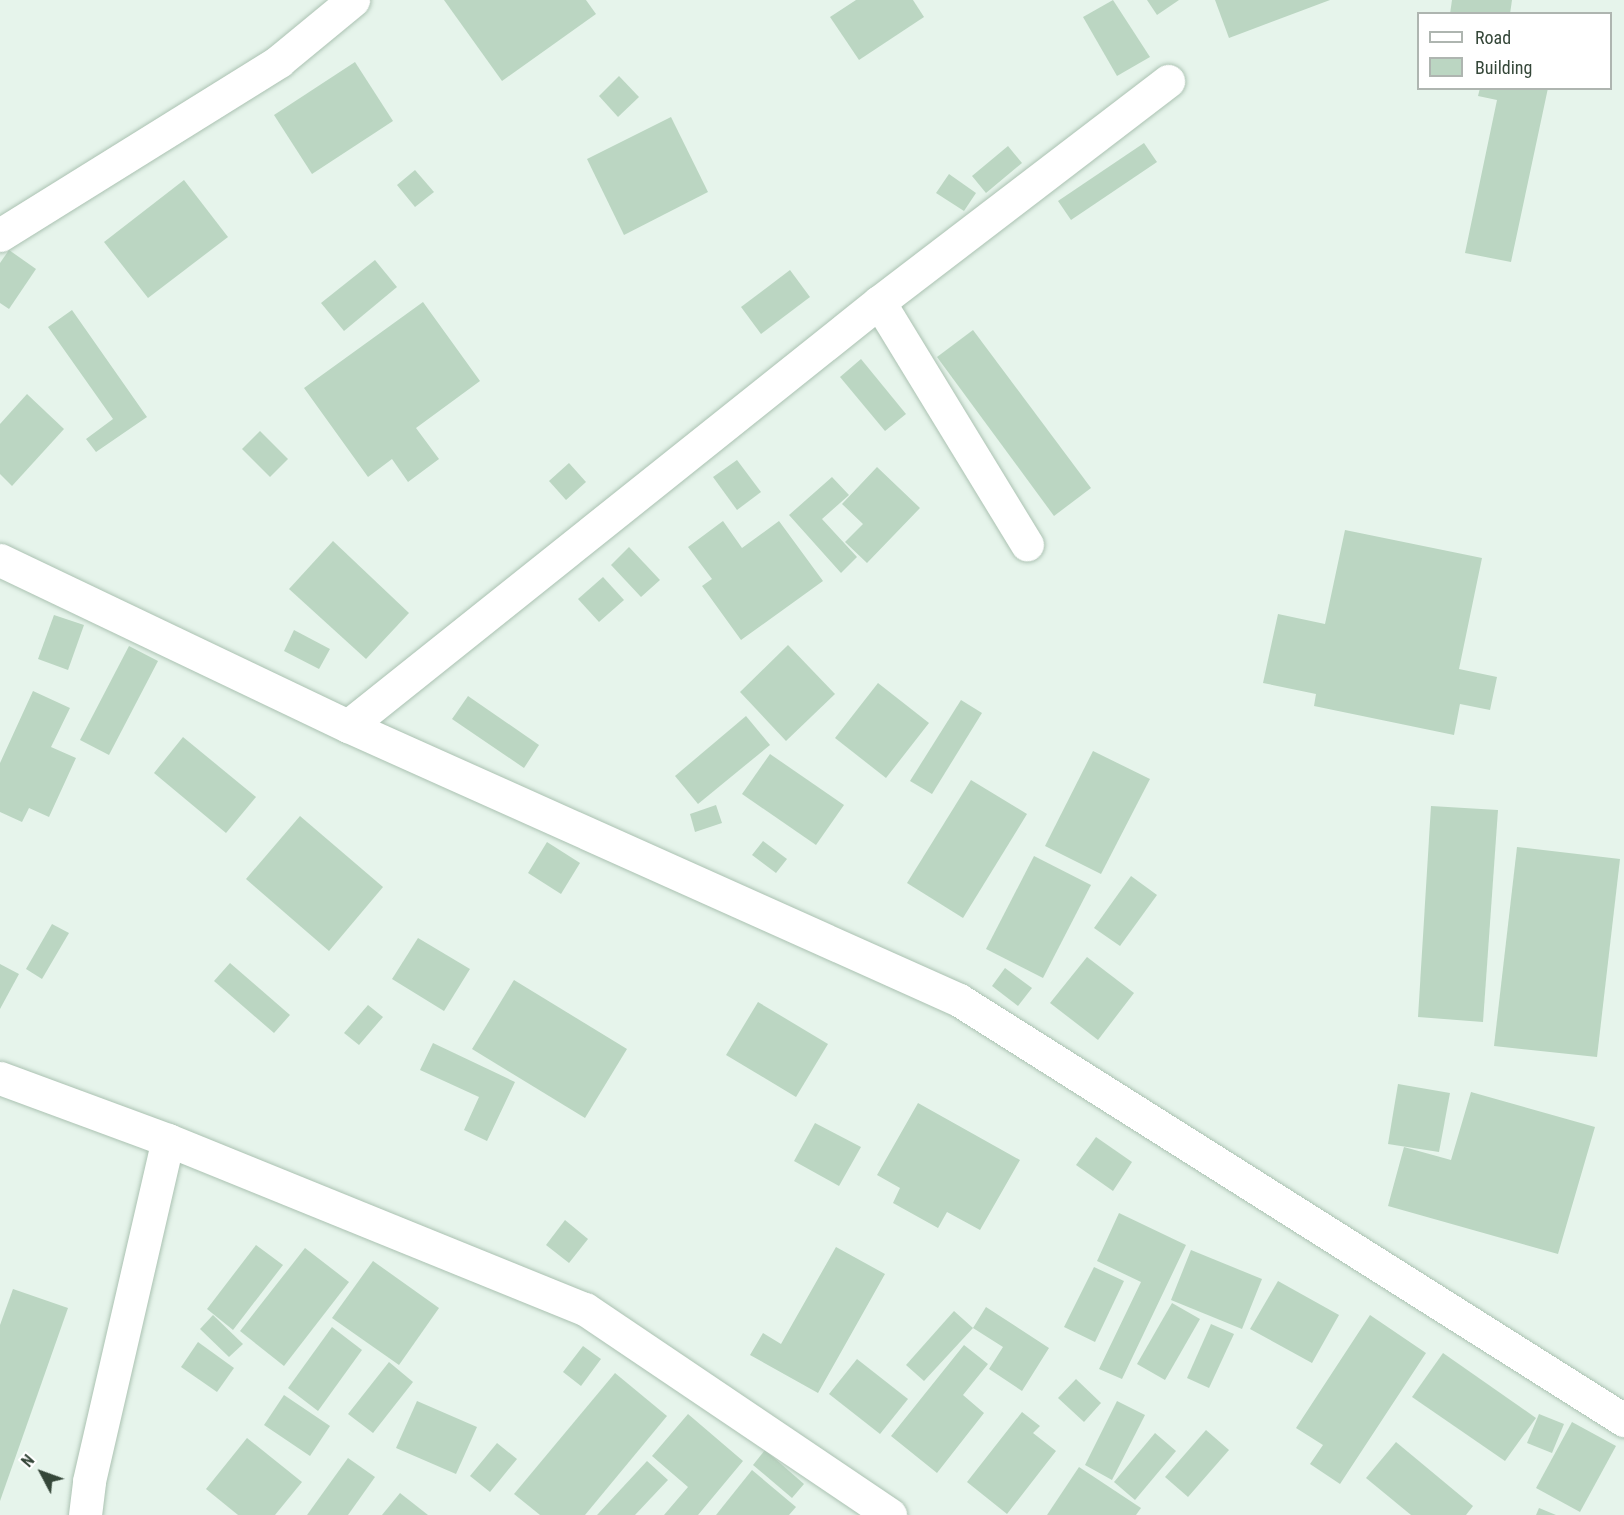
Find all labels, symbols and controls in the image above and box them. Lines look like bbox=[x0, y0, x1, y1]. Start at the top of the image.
legend bbox=[1417, 12, 1612, 90]
text: Road bbox=[1475, 27, 1511, 48]
text: Building bbox=[1475, 57, 1532, 78]
north arrow bbox=[12, 1443, 72, 1503]
text: N bbox=[18, 1451, 38, 1471]

